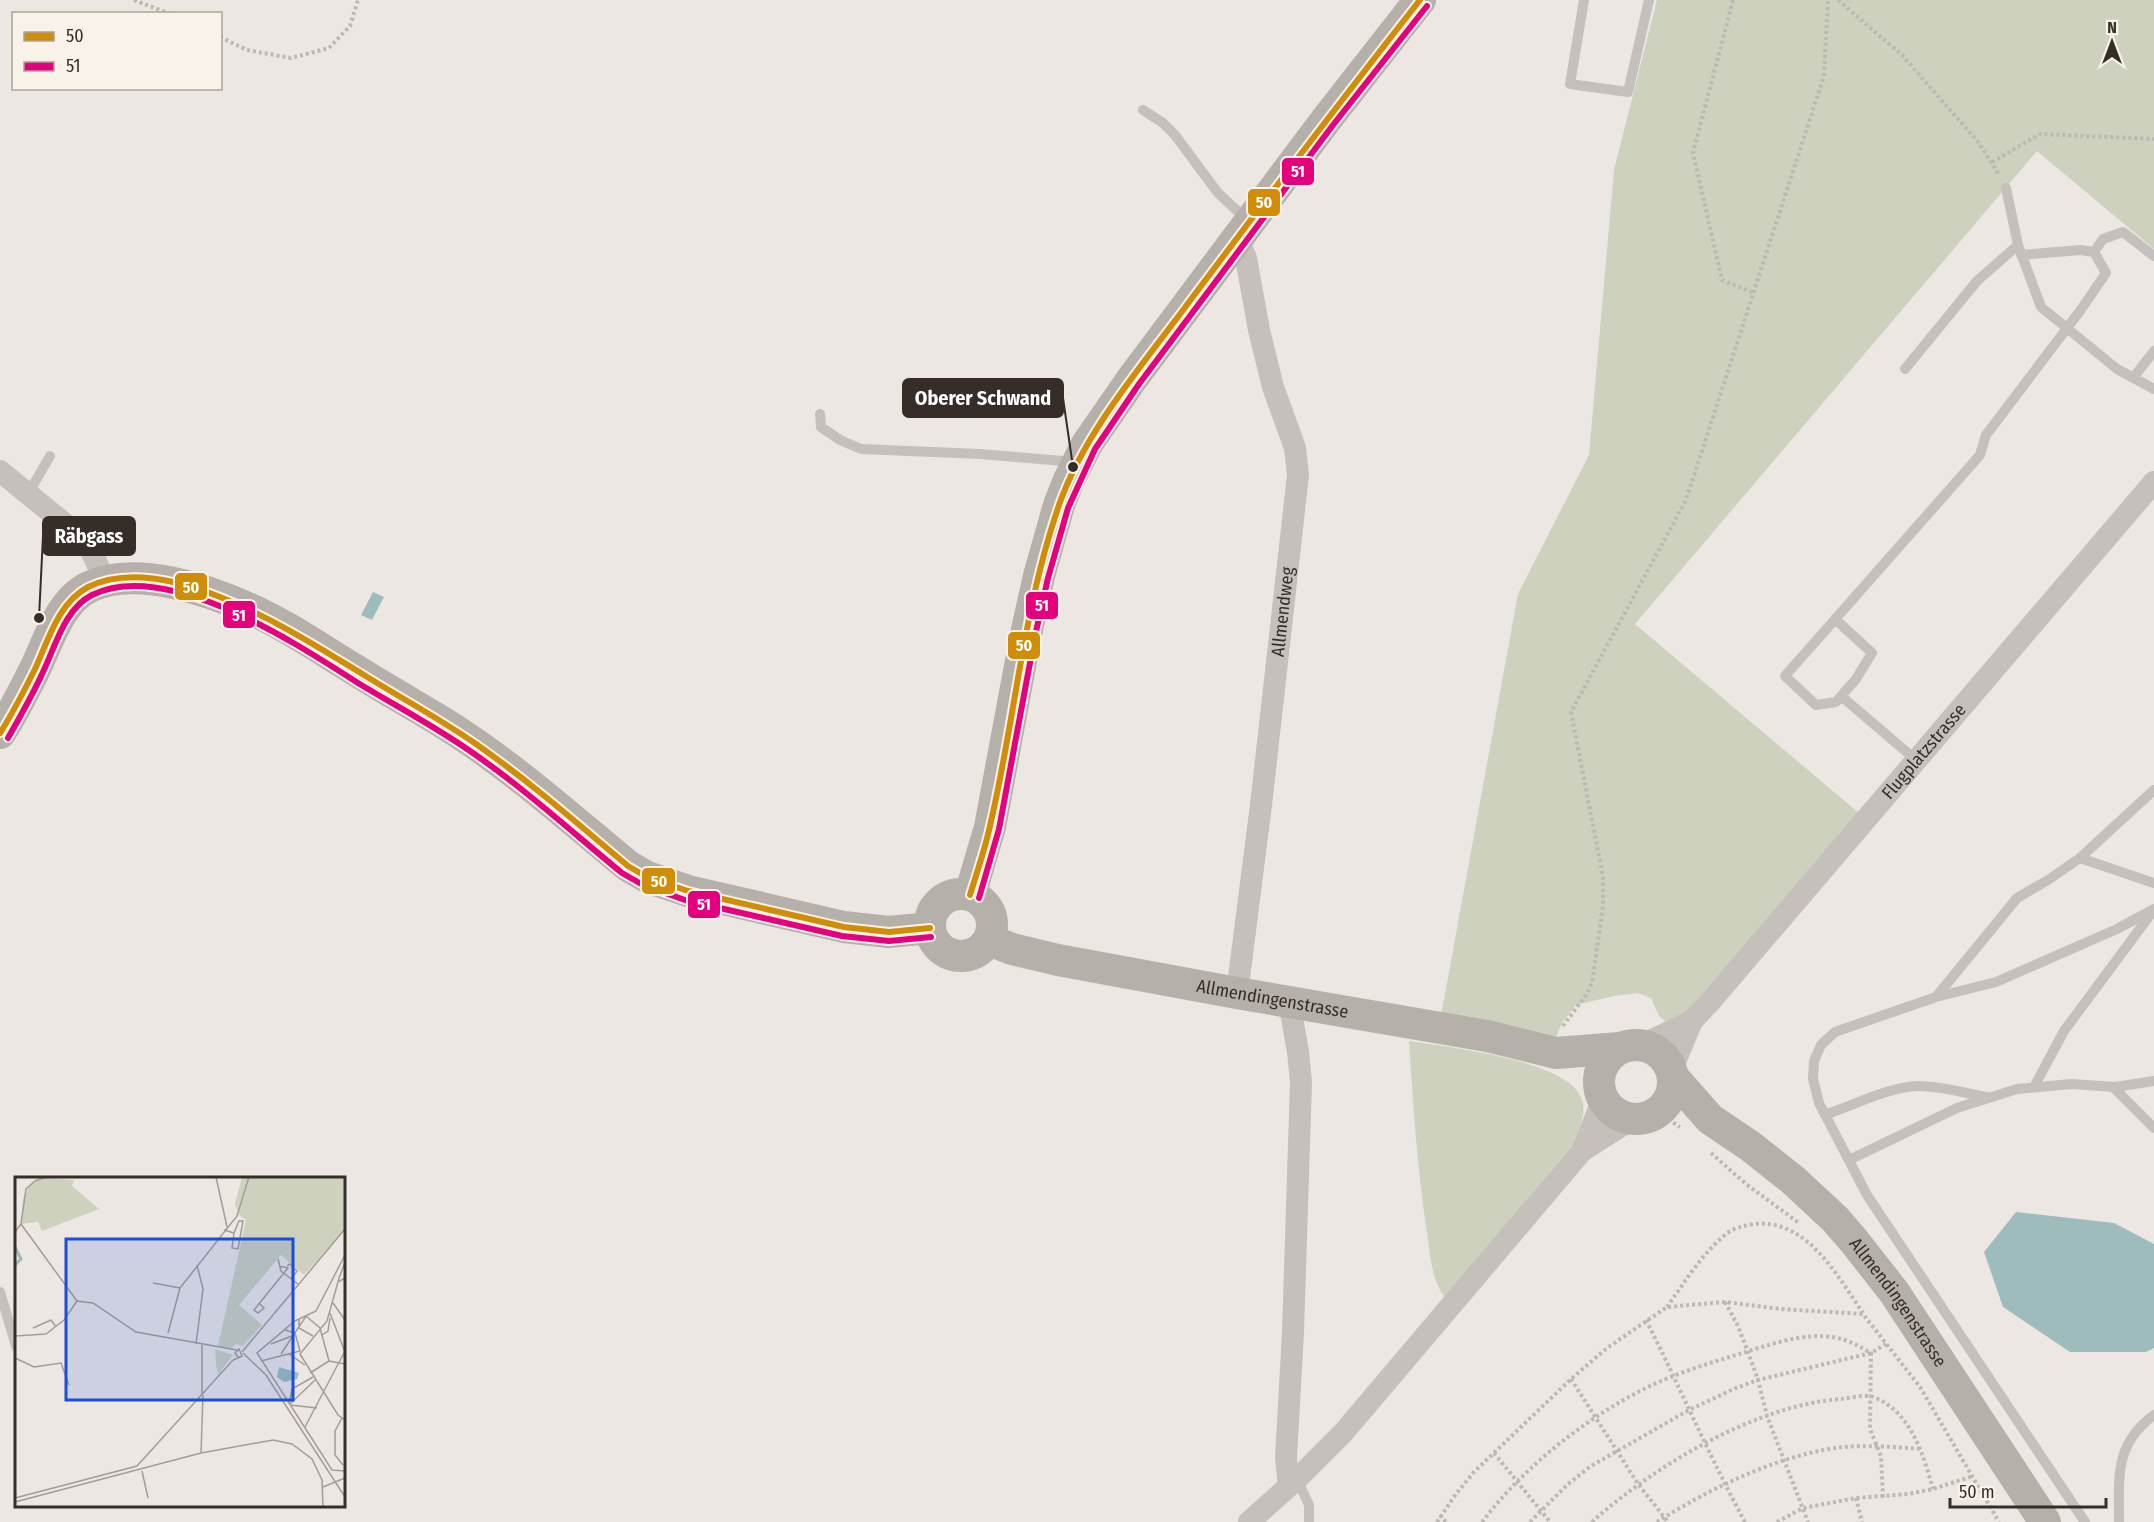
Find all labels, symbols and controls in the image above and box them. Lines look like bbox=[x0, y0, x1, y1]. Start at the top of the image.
legend bbox=[12, 12, 222, 90]
north arrow bbox=[2082, 12, 2142, 72]
text: N bbox=[2107, 18, 2117, 37]
text: 50 bbox=[66, 25, 84, 47]
text: 51 bbox=[66, 55, 80, 77]
line badge: 51 bbox=[1281, 157, 1315, 186]
text: 51 bbox=[1291, 162, 1305, 181]
line badge: 50 bbox=[1247, 188, 1281, 217]
text: 50 bbox=[1256, 193, 1273, 212]
callout: Oberer Schwand bbox=[903, 379, 1063, 417]
text: Oberer Schwand bbox=[915, 386, 1051, 410]
callout: Räbgass bbox=[43, 517, 135, 555]
text: Räbgass bbox=[55, 524, 124, 548]
street label: Allmendweg bbox=[1267, 565, 1299, 658]
line badge: 50 bbox=[174, 572, 208, 601]
text: 50 bbox=[183, 578, 200, 597]
line badge: 51 bbox=[1025, 591, 1059, 620]
text: 51 bbox=[1035, 596, 1049, 615]
line badge: 51 bbox=[222, 600, 256, 629]
text: 51 bbox=[232, 606, 246, 625]
line badge: 50 bbox=[1007, 631, 1041, 660]
text: 50 bbox=[1016, 636, 1033, 655]
street label: Flugplatzstrasse bbox=[1877, 699, 1971, 804]
line badge: 50 bbox=[641, 867, 676, 895]
text: 50 bbox=[651, 872, 668, 891]
line badge: 51 bbox=[687, 890, 721, 919]
text: 51 bbox=[697, 895, 711, 914]
street label: Allmendingenstrasse bbox=[1195, 975, 1350, 1023]
inset map bbox=[15, 1177, 345, 1507]
street label: Allmendingenstrasse bbox=[1845, 1233, 1951, 1371]
scale bar bbox=[1950, 1471, 2106, 1509]
text: 50 m bbox=[1959, 1481, 1995, 1503]

